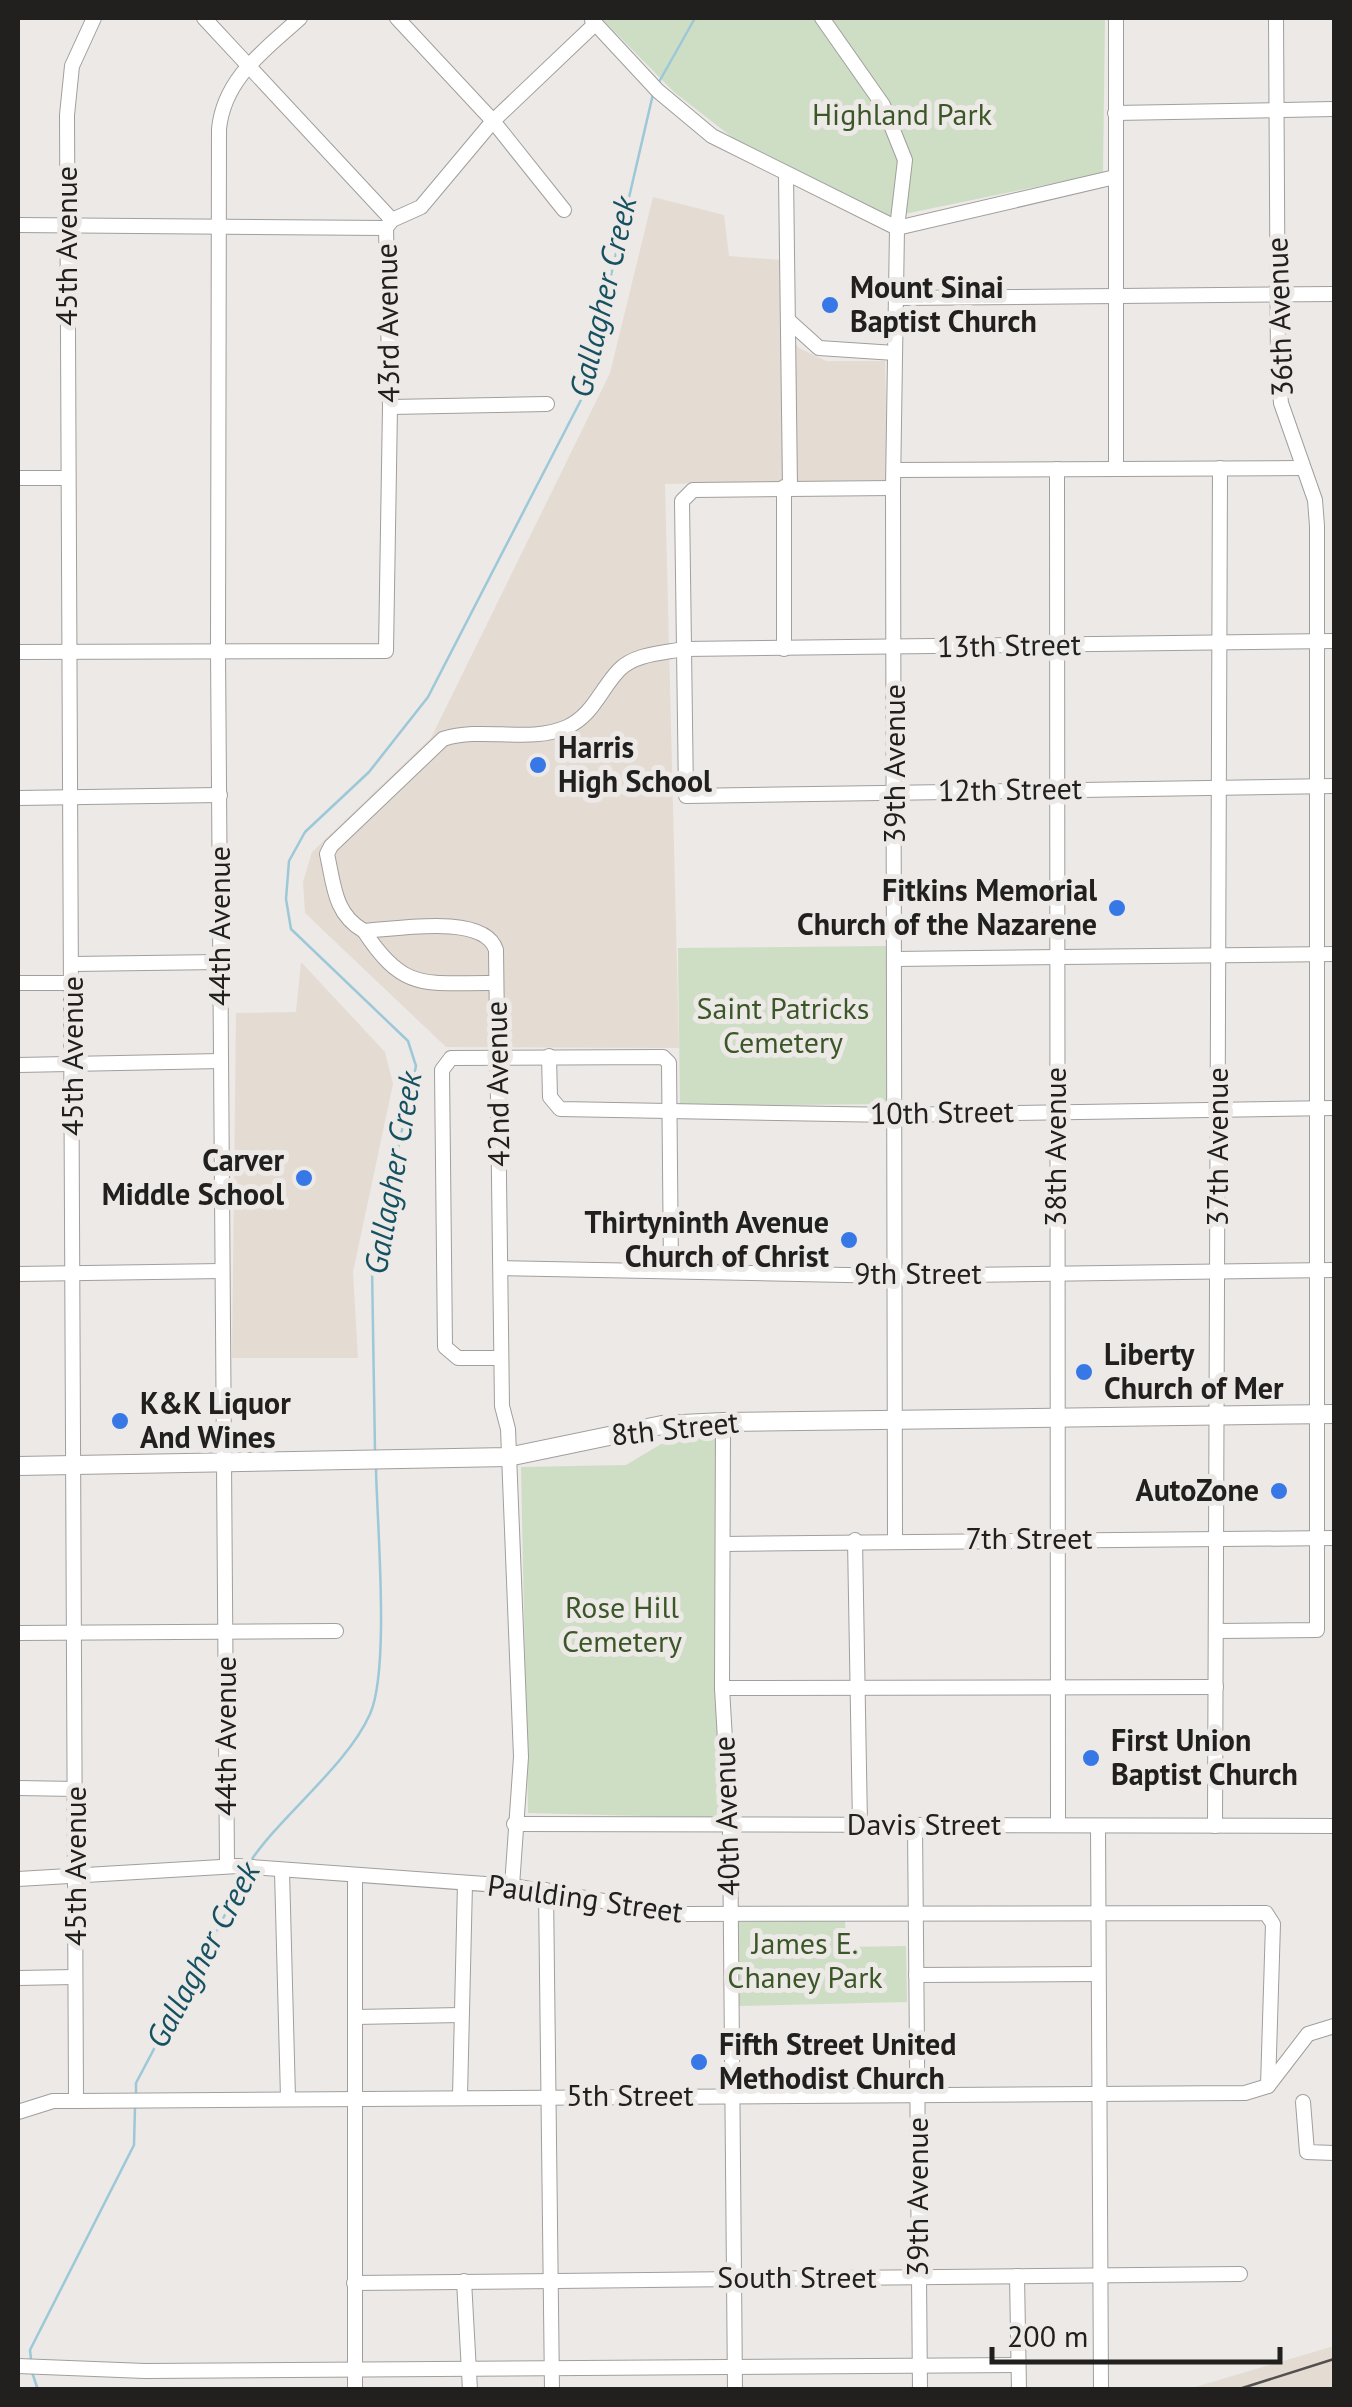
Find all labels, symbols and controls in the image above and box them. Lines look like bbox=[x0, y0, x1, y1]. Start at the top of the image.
park label: Highland Park bbox=[812, 94, 993, 133]
street label: 45th Avenue bbox=[46, 166, 85, 326]
water label: Gallagher Creek bbox=[559, 191, 646, 401]
street label: 36th Avenue bbox=[1256, 236, 1301, 398]
street label: 43rd Avenue bbox=[366, 243, 407, 403]
place label: Mount Sinai Baptist Church bbox=[850, 267, 1037, 340]
marker: Mount Sinai Baptist Church bbox=[819, 294, 841, 316]
street label: 13th Street bbox=[937, 624, 1081, 665]
street label: 39th Avenue bbox=[874, 684, 913, 844]
place label: Harris High School bbox=[558, 727, 712, 800]
marker: Harris High School bbox=[527, 754, 549, 776]
street label: 12th Street bbox=[938, 768, 1082, 809]
street label: 44th Avenue bbox=[199, 846, 238, 1006]
place label: Fitkins Memorial Church of the Nazarene bbox=[797, 870, 1097, 943]
marker: Fitkins Memorial Church of the Nazarene bbox=[1106, 897, 1128, 919]
street label: 45th Avenue bbox=[52, 976, 91, 1136]
park label: Saint Patricks Cemetery bbox=[697, 988, 869, 1061]
street label: 42nd Avenue bbox=[476, 1001, 517, 1167]
water label: Gallagher Creek bbox=[354, 1067, 431, 1277]
street label: 38th Avenue bbox=[1035, 1067, 1074, 1227]
street label: 37th Avenue bbox=[1197, 1067, 1236, 1227]
street label: 10th Street bbox=[870, 1091, 1014, 1132]
place label: Carver Middle School bbox=[102, 1140, 284, 1213]
marker: Carver Middle School bbox=[293, 1167, 315, 1189]
place label: Thirtyninth Avenue Church of Christ bbox=[584, 1202, 830, 1275]
marker: Thirtyninth Avenue Church of Christ bbox=[838, 1229, 860, 1251]
street label: 9th Street bbox=[854, 1253, 982, 1292]
place label: Liberty Church of Mer bbox=[1104, 1334, 1284, 1407]
marker: Liberty Church of Mer bbox=[1073, 1361, 1095, 1383]
place label: K&K Liquor And Wines bbox=[140, 1383, 291, 1456]
street label: 8th Street bbox=[609, 1401, 740, 1454]
marker: K&K Liquor And Wines bbox=[109, 1410, 131, 1432]
place label: AutoZone bbox=[1136, 1470, 1259, 1509]
marker: AutoZone bbox=[1268, 1480, 1290, 1502]
street label: 7th Street bbox=[966, 1518, 1092, 1557]
park label: Rose Hill Cemetery bbox=[562, 1587, 682, 1660]
street label: 44th Avenue bbox=[205, 1656, 244, 1816]
place label: First Union Baptist Church bbox=[1111, 1720, 1298, 1793]
street label: 40th Avenue bbox=[703, 1735, 748, 1897]
marker: First Union Baptist Church bbox=[1080, 1747, 1102, 1769]
street label: 45th Avenue bbox=[55, 1786, 94, 1946]
street label: Davis Street bbox=[847, 1804, 1001, 1843]
water label: Gallagher Creek bbox=[135, 1853, 270, 2055]
street label: Paulding Street bbox=[485, 1865, 685, 1931]
park label: James E. Chaney Park bbox=[727, 1923, 883, 1996]
place label: Fifth Street United Methodist Church bbox=[719, 2024, 956, 2097]
marker: Fifth Street United Methodist Church bbox=[688, 2051, 710, 2073]
street label: 5th Street bbox=[566, 2075, 694, 2114]
street label: 39th Avenue bbox=[897, 2117, 936, 2277]
street label: South Street bbox=[717, 2257, 877, 2296]
scale bar bbox=[992, 2302, 1280, 2364]
text: 200 m bbox=[1007, 2316, 1088, 2355]

